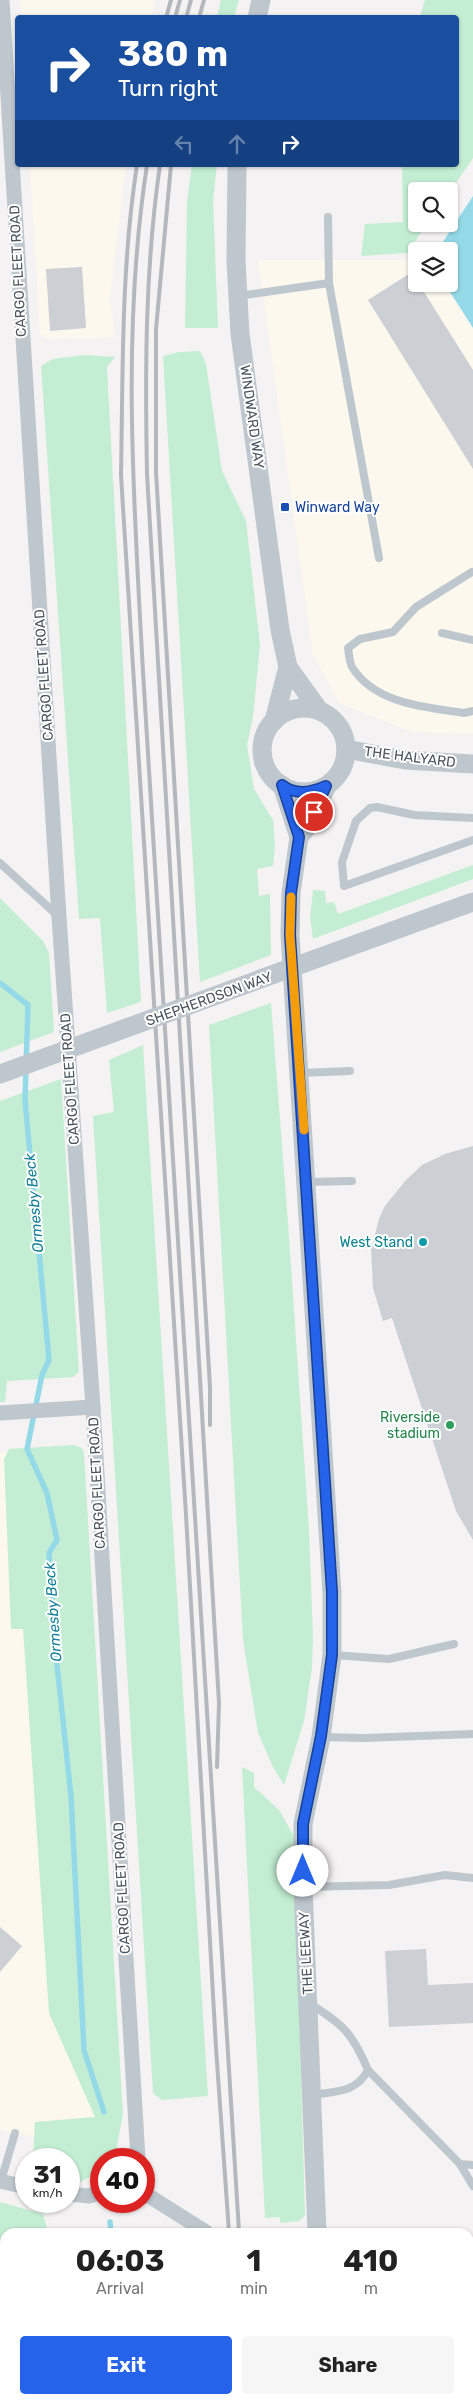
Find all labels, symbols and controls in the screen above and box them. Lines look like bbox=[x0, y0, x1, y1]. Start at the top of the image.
text: 380 m bbox=[118, 33, 228, 75]
icon: right bbox=[35, 35, 100, 100]
text: Turn right bbox=[118, 75, 218, 102]
icon: left bbox=[170, 130, 198, 158]
icon: ahead bbox=[223, 130, 251, 158]
icon: right bbox=[276, 130, 304, 158]
map controls bbox=[408, 182, 458, 292]
button: search bbox=[408, 182, 458, 232]
street label: CARGO FLEET ROAD bbox=[6, 205, 30, 337]
button: layers bbox=[408, 242, 458, 292]
street label: WINDWARD WAY bbox=[236, 364, 268, 470]
place label: Winward Way bbox=[295, 499, 380, 516]
marker: Winward Way bbox=[279, 501, 291, 513]
street label: CARGO FLEET ROAD bbox=[31, 609, 57, 741]
street label: THE HALYARD bbox=[363, 743, 457, 771]
pin bbox=[293, 791, 335, 833]
icon: arrive bbox=[300, 798, 328, 826]
street label: SHEPHERDSON WAY bbox=[144, 968, 274, 1030]
street label: CARGO FLEET ROAD bbox=[57, 1013, 83, 1145]
water label: Ormesby Beck bbox=[21, 1152, 47, 1254]
place label: West Stand bbox=[339, 1234, 413, 1251]
marker: West Stand bbox=[417, 1236, 429, 1248]
place label: Riverside stadium bbox=[380, 1409, 440, 1442]
street label: CARGO FLEET ROAD bbox=[85, 1417, 109, 1549]
marker: Riverside stadium bbox=[444, 1419, 456, 1431]
water label: Ormesby Beck bbox=[41, 1561, 65, 1662]
street label: CARGO FLEET ROAD bbox=[110, 1822, 134, 1954]
position arrow bbox=[276, 1844, 328, 1896]
street label: THE LEEWAY bbox=[295, 1911, 317, 1995]
speed limit sign: 40 bbox=[90, 2148, 155, 2213]
text: 31 bbox=[33, 2160, 62, 2189]
text: km/h bbox=[33, 2186, 62, 2200]
text: 06:03 bbox=[76, 2243, 164, 2279]
text: 1 bbox=[246, 2243, 261, 2279]
text: 410 bbox=[343, 2243, 398, 2279]
text: Arrival bbox=[96, 2279, 144, 2298]
text: min bbox=[240, 2279, 268, 2298]
text: m bbox=[364, 2279, 378, 2298]
button: Exit bbox=[20, 2336, 232, 2394]
button: Share bbox=[242, 2336, 454, 2394]

